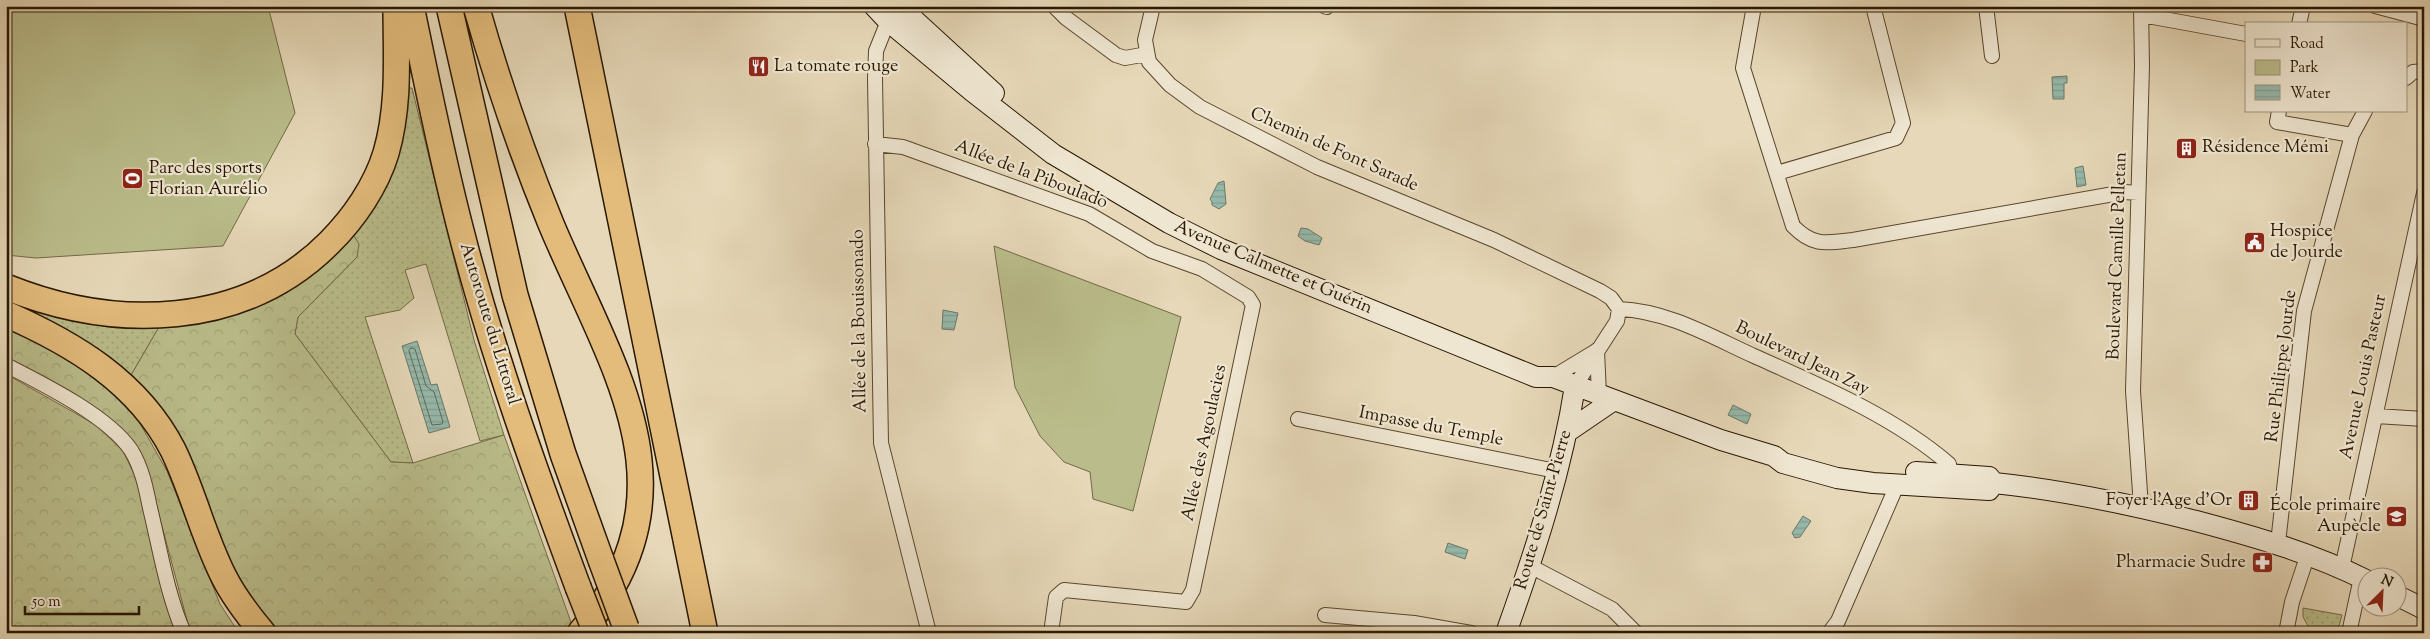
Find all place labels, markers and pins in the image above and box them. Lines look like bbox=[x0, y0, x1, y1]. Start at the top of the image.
place label: La tomate rouge bbox=[774, 54, 898, 80]
restaurant icon: La tomate rouge bbox=[746, 55, 770, 79]
place label: Résidence Mémi bbox=[2202, 135, 2329, 161]
building icon: Résidence Mémi bbox=[2174, 136, 2198, 160]
place label: Parc des sports Florian Aurélio bbox=[149, 156, 268, 203]
sports icon: Parc des sports Florian Aurélio bbox=[121, 167, 145, 191]
place label: Hospice de Jourde bbox=[2270, 219, 2343, 266]
public building icon: Hospice de Jourde bbox=[2242, 230, 2266, 254]
place label: Foyer l'Age d'Or bbox=[2106, 488, 2232, 514]
building icon: Foyer l'Age d'Or bbox=[2236, 489, 2260, 513]
place label: École primaire Aupècle bbox=[2270, 493, 2381, 540]
school or university icon: École primaire Aupècle bbox=[2385, 504, 2409, 528]
place label: Pharmacie Sudre bbox=[2116, 550, 2246, 576]
pharmacy icon: Pharmacie Sudre bbox=[2250, 551, 2274, 575]

